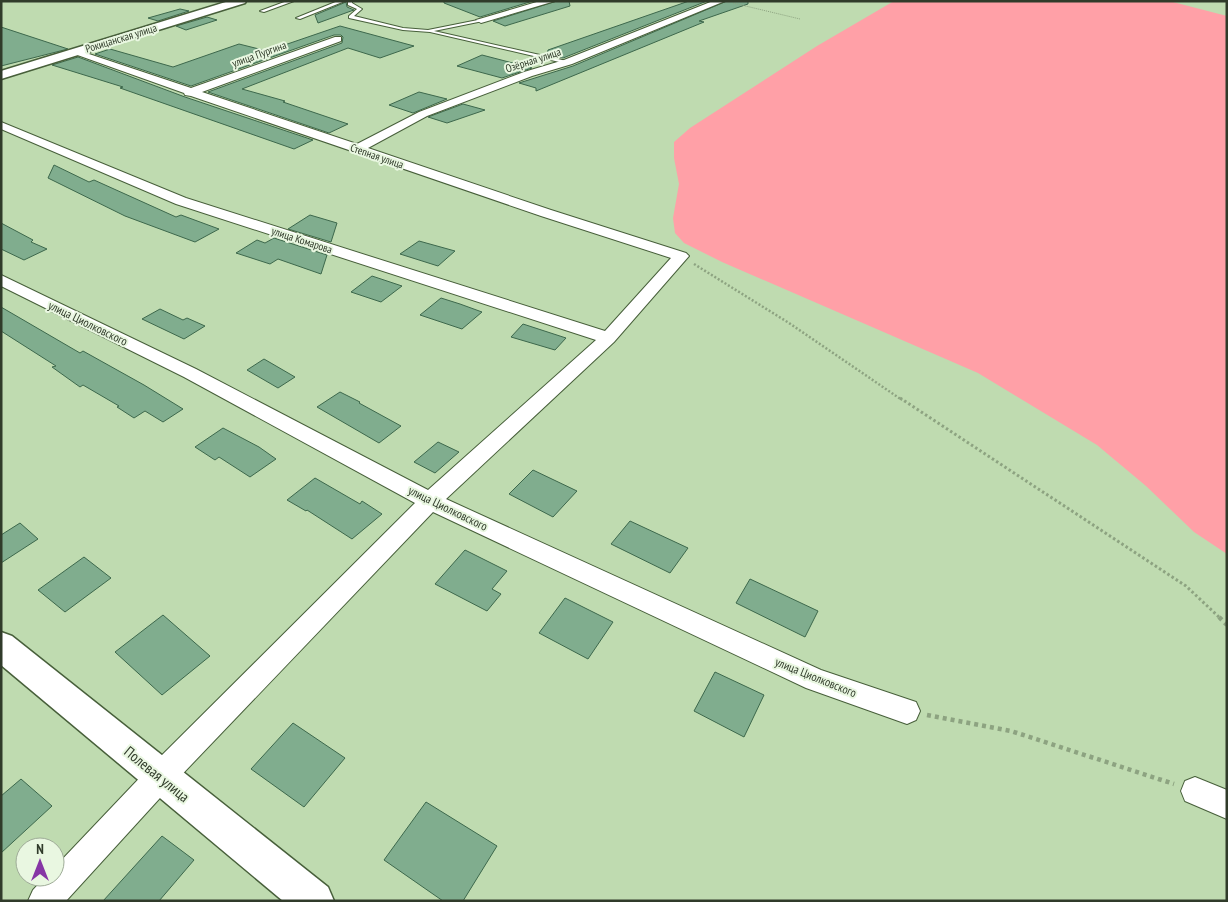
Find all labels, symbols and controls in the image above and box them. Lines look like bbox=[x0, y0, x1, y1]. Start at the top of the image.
street label: Рокицанская улица bbox=[83, 20, 159, 56]
street label: улица Пургина bbox=[230, 38, 288, 70]
street label: Озёрная улица bbox=[503, 44, 563, 76]
street label: Степная улица bbox=[349, 140, 405, 172]
street label: улица Комарова bbox=[270, 224, 334, 256]
street label: улица Циолковского bbox=[46, 297, 130, 349]
street label: улица Циолковского bbox=[406, 482, 490, 534]
street label: улица Циолковского bbox=[773, 654, 859, 700]
street label: Полевая улица bbox=[121, 742, 193, 806]
north arrow bbox=[15, 837, 65, 887]
text: N bbox=[36, 840, 44, 858]

